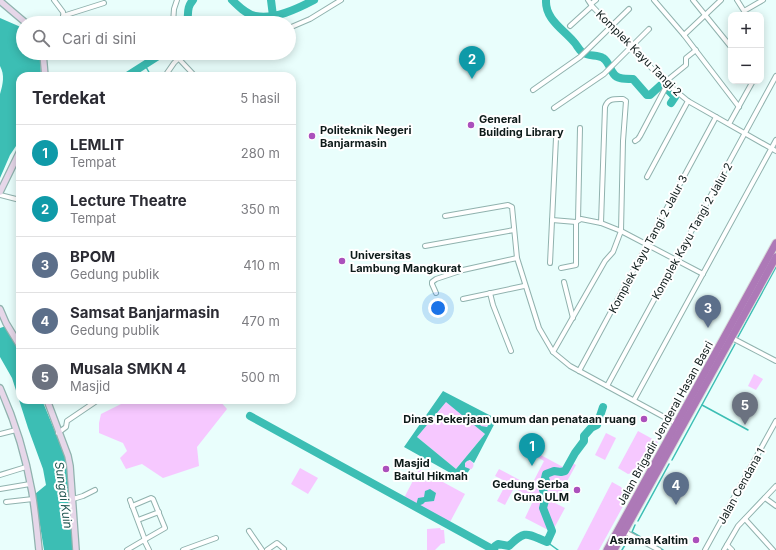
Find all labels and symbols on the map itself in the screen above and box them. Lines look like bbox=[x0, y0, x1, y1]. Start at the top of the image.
street label: Komplek Kayu Tangi 2 bbox=[593, 7, 685, 99]
pin: 2 bbox=[459, 46, 485, 79]
place label: General Building Library bbox=[479, 112, 564, 139]
marker: General Building Library bbox=[466, 120, 476, 130]
place label: Politeknik Negeri Banjarmasin bbox=[320, 123, 411, 150]
marker: Politeknik Negeri Banjarmasin bbox=[307, 131, 317, 141]
street label: Komplek Kayu Tangi 2 Jalur 2 bbox=[649, 160, 735, 302]
street label: Komplek Kayu Tangi 2 Jalur 3 bbox=[606, 172, 690, 315]
place label: Universitas Lambung Mangkurat bbox=[350, 248, 461, 275]
marker: Universitas Lambung Mangkurat bbox=[337, 256, 347, 266]
pin: 3 bbox=[695, 295, 721, 328]
your location bbox=[428, 298, 448, 318]
street label: Jalan Brigadir Jenderal Hasan Basri bbox=[614, 339, 716, 507]
pin: 5 bbox=[732, 392, 758, 425]
place label: Dinas Pekerjaan umum dan penataan ruang bbox=[403, 412, 636, 426]
marker: Dinas Pekerjaan umum dan penataan ruang bbox=[639, 414, 649, 424]
pin: 1 bbox=[519, 433, 545, 466]
street label: Jalan Cendana 1 bbox=[714, 445, 768, 527]
place label: Masjid Baitul Hikmah bbox=[394, 456, 468, 483]
water label: Sungai Kuin bbox=[52, 460, 76, 530]
marker: Masjid Baitul Hikmah bbox=[381, 464, 391, 474]
pin: 4 bbox=[663, 472, 689, 505]
place label: Gedung Serba Guna ULM bbox=[492, 477, 569, 504]
marker: Gedung Serba Guna ULM bbox=[572, 485, 582, 495]
place label: Asrama Kaltim bbox=[610, 533, 688, 547]
marker: Asrama Kaltim bbox=[691, 535, 701, 545]

